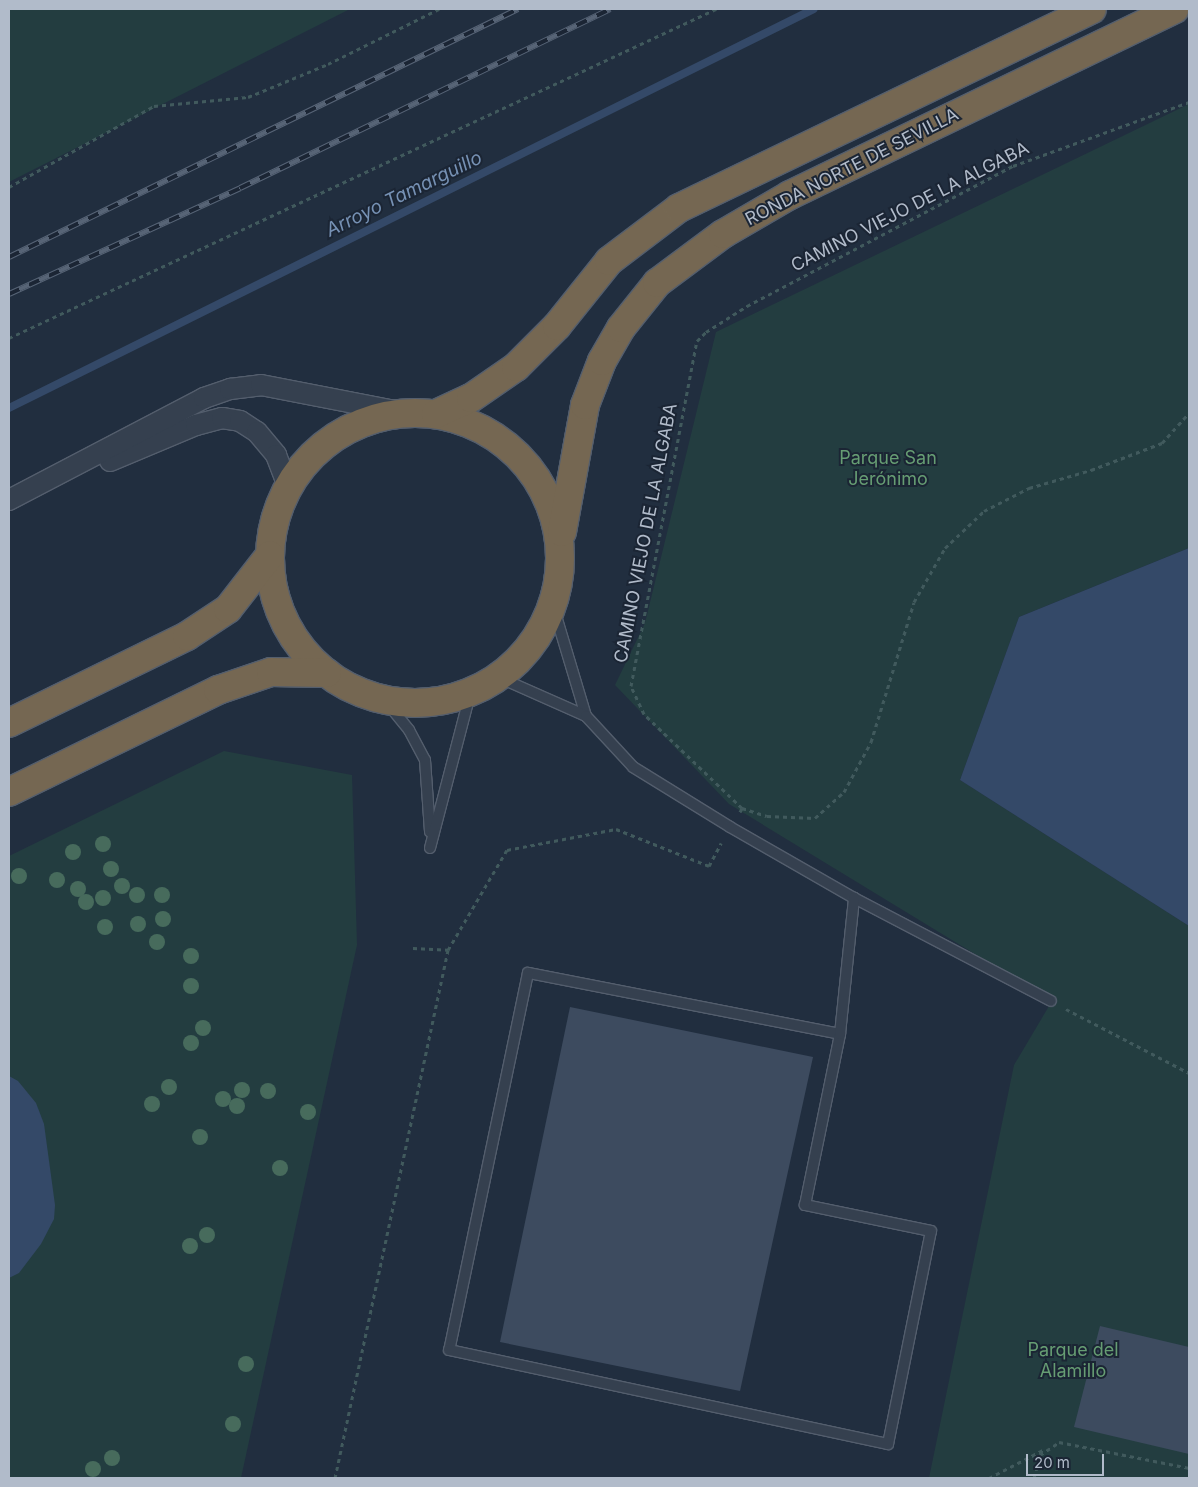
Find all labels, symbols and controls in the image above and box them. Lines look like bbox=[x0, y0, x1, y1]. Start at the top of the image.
street label: RONDA NORTE DE SEVILLA bbox=[742, 104, 962, 230]
street label: CAMINO VIEJO DE LA ALGABA bbox=[787, 137, 1033, 277]
water label: Arroyo Tamarguillo bbox=[322, 146, 486, 242]
street label: CAMINO VIEJO DE LA ALGABA bbox=[610, 401, 682, 665]
park label: Parque San Jerónimo bbox=[839, 448, 937, 490]
park label: Parque del Alamillo bbox=[1027, 1340, 1119, 1382]
scale bar bbox=[1028, 1444, 1106, 1476]
text: 20 m bbox=[1034, 1453, 1070, 1472]

